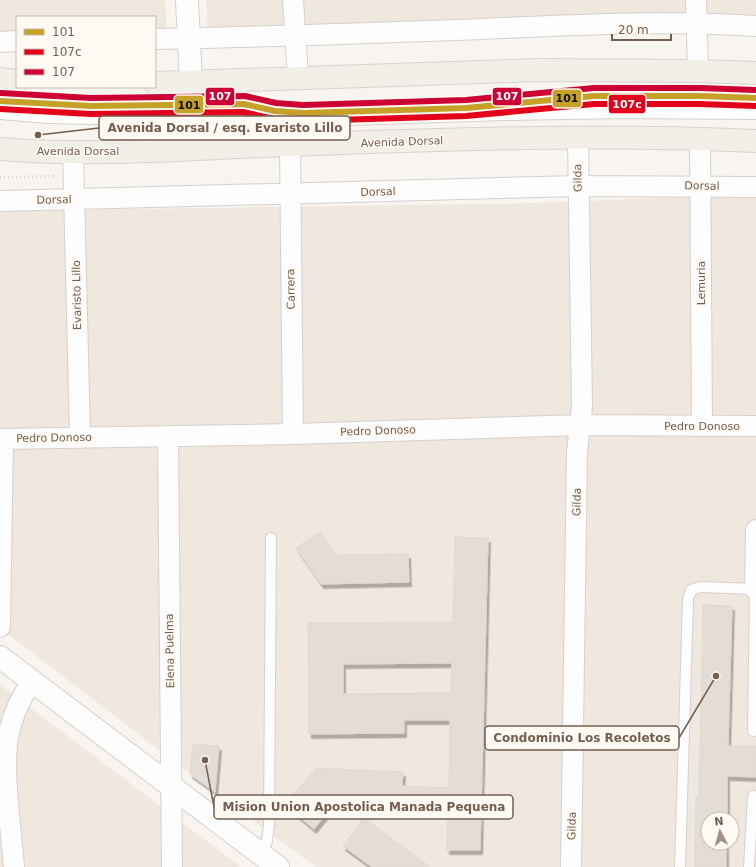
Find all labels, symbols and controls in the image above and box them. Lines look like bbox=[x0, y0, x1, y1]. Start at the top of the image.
legend bbox=[16, 16, 156, 88]
scale bar bbox=[612, 16, 671, 42]
text: 20 m bbox=[618, 23, 649, 37]
text: 101 bbox=[52, 25, 75, 39]
text: 107c bbox=[52, 45, 82, 59]
text: 107 bbox=[52, 65, 75, 79]
line badge: 107 bbox=[205, 87, 235, 106]
line badge: 107 bbox=[492, 87, 522, 106]
line badge: 101 bbox=[552, 89, 582, 108]
text: 107 bbox=[209, 90, 231, 103]
text: 107 bbox=[496, 90, 518, 103]
text: 101 bbox=[556, 92, 578, 105]
line badge: 107c bbox=[608, 94, 646, 114]
line badge: 101 bbox=[174, 95, 204, 114]
text: 107c bbox=[612, 98, 642, 111]
text: 101 bbox=[178, 99, 200, 112]
callout: Avenida Dorsal / esq. Evaristo Lillo bbox=[99, 116, 350, 140]
text: Avenida Dorsal / esq. Evaristo Lillo bbox=[108, 121, 342, 135]
street label: Avenida Dorsal bbox=[360, 134, 444, 150]
street label: Avenida Dorsal bbox=[37, 145, 119, 158]
street label: Gilda bbox=[571, 164, 585, 192]
street label: Dorsal bbox=[684, 179, 720, 193]
street label: Dorsal bbox=[360, 185, 396, 199]
street label: Dorsal bbox=[36, 193, 72, 207]
street label: Evaristo Lillo bbox=[70, 260, 84, 330]
street label: Lemuria bbox=[695, 261, 708, 305]
street label: Carrera bbox=[284, 268, 298, 310]
street label: Pedro Donoso bbox=[664, 420, 740, 433]
street label: Pedro Donoso bbox=[340, 423, 416, 439]
street label: Pedro Donoso bbox=[16, 431, 92, 445]
street label: Gilda bbox=[570, 488, 584, 516]
street label: Elena Puelma bbox=[163, 614, 177, 688]
callout: Condominio Los Recoletos bbox=[485, 726, 679, 750]
text: Condominio Los Recoletos bbox=[493, 731, 671, 745]
callout: Mision Union Apostolica Manada Pequena bbox=[214, 795, 513, 819]
text: Mision Union Apostolica Manada Pequena bbox=[223, 800, 505, 814]
north arrow bbox=[700, 811, 740, 851]
street label: Gilda bbox=[565, 812, 579, 840]
text: N bbox=[714, 815, 724, 828]

